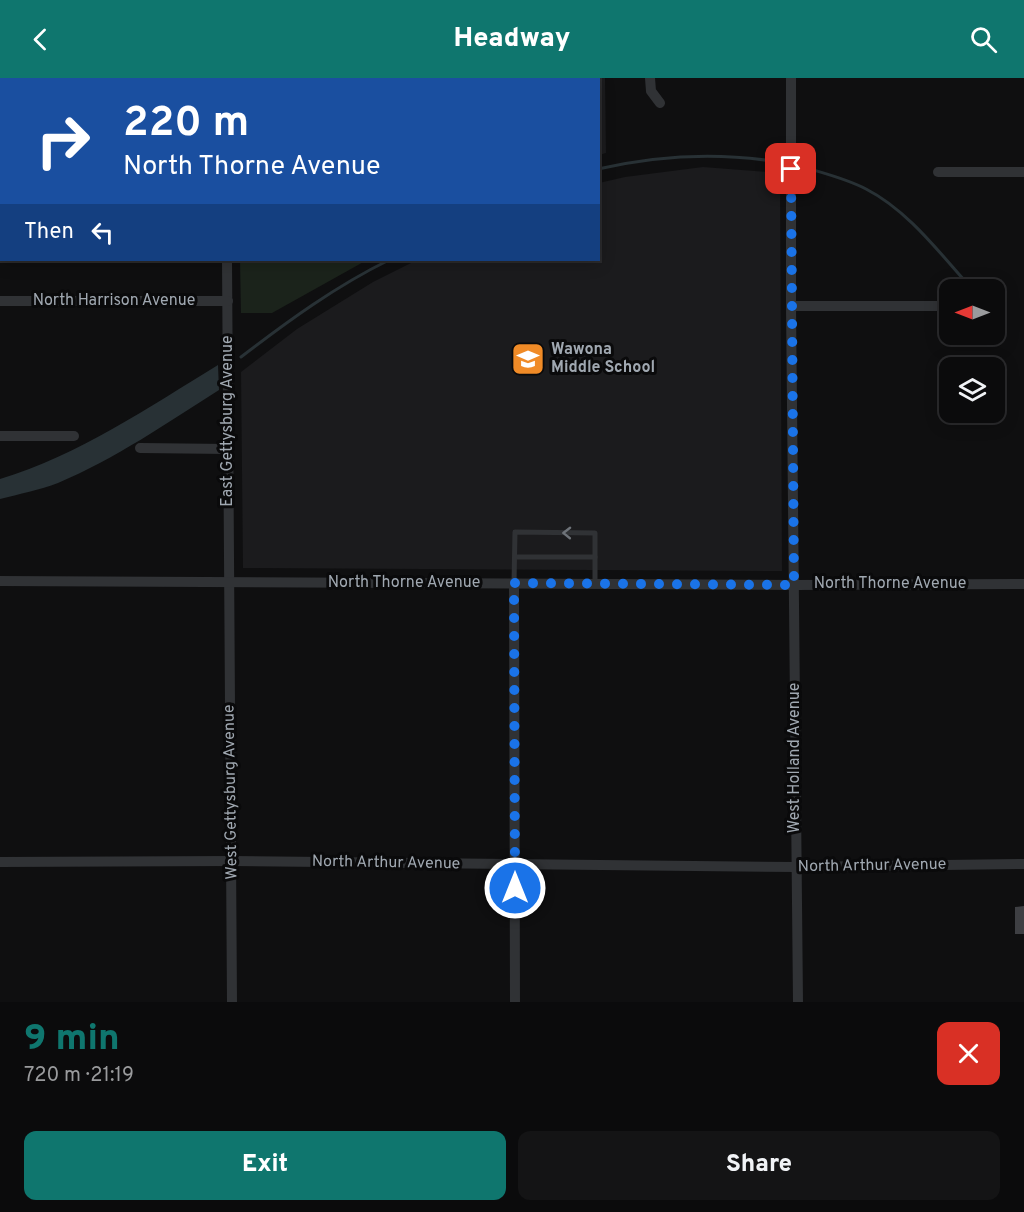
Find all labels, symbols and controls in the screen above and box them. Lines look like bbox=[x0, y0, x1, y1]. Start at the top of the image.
text: Headway bbox=[454, 22, 570, 56]
icon: back bbox=[24, 23, 57, 56]
icon: search bbox=[967, 23, 1000, 56]
text: 220 m bbox=[123, 98, 249, 151]
icon: right bbox=[24, 102, 102, 180]
pin bbox=[765, 143, 816, 194]
text: North Thorne Avenue bbox=[123, 150, 380, 184]
icon: arrive bbox=[774, 152, 807, 185]
icon: left bbox=[86, 216, 119, 249]
text: Then bbox=[24, 219, 74, 246]
north arrow bbox=[939, 279, 1005, 345]
map controls bbox=[939, 279, 1005, 423]
street label: North Harrison Avenue bbox=[33, 291, 195, 311]
street label: East Gettysburg Avenue bbox=[218, 335, 238, 507]
place label: Wawona Middle School bbox=[551, 340, 655, 378]
school or university icon: Wawona Middle School bbox=[510, 341, 546, 377]
button: layers bbox=[939, 357, 1005, 423]
one-way arrow bbox=[562, 527, 571, 539]
street label: North Thorne Avenue bbox=[328, 573, 480, 593]
street label: North Thorne Avenue bbox=[814, 574, 966, 594]
street label: West Holland Avenue bbox=[785, 683, 805, 833]
street label: West Gettysburg Avenue bbox=[219, 704, 243, 880]
street label: North Arthur Avenue bbox=[312, 852, 460, 874]
street label: North Arthur Avenue bbox=[798, 855, 946, 877]
position arrow bbox=[483, 856, 547, 920]
text: 9 min bbox=[24, 1017, 120, 1063]
button: close bbox=[937, 1022, 1000, 1085]
text: 720 m · 21:19 bbox=[24, 1063, 134, 1089]
button: Exit bbox=[24, 1131, 506, 1200]
button: Share bbox=[518, 1131, 1000, 1200]

